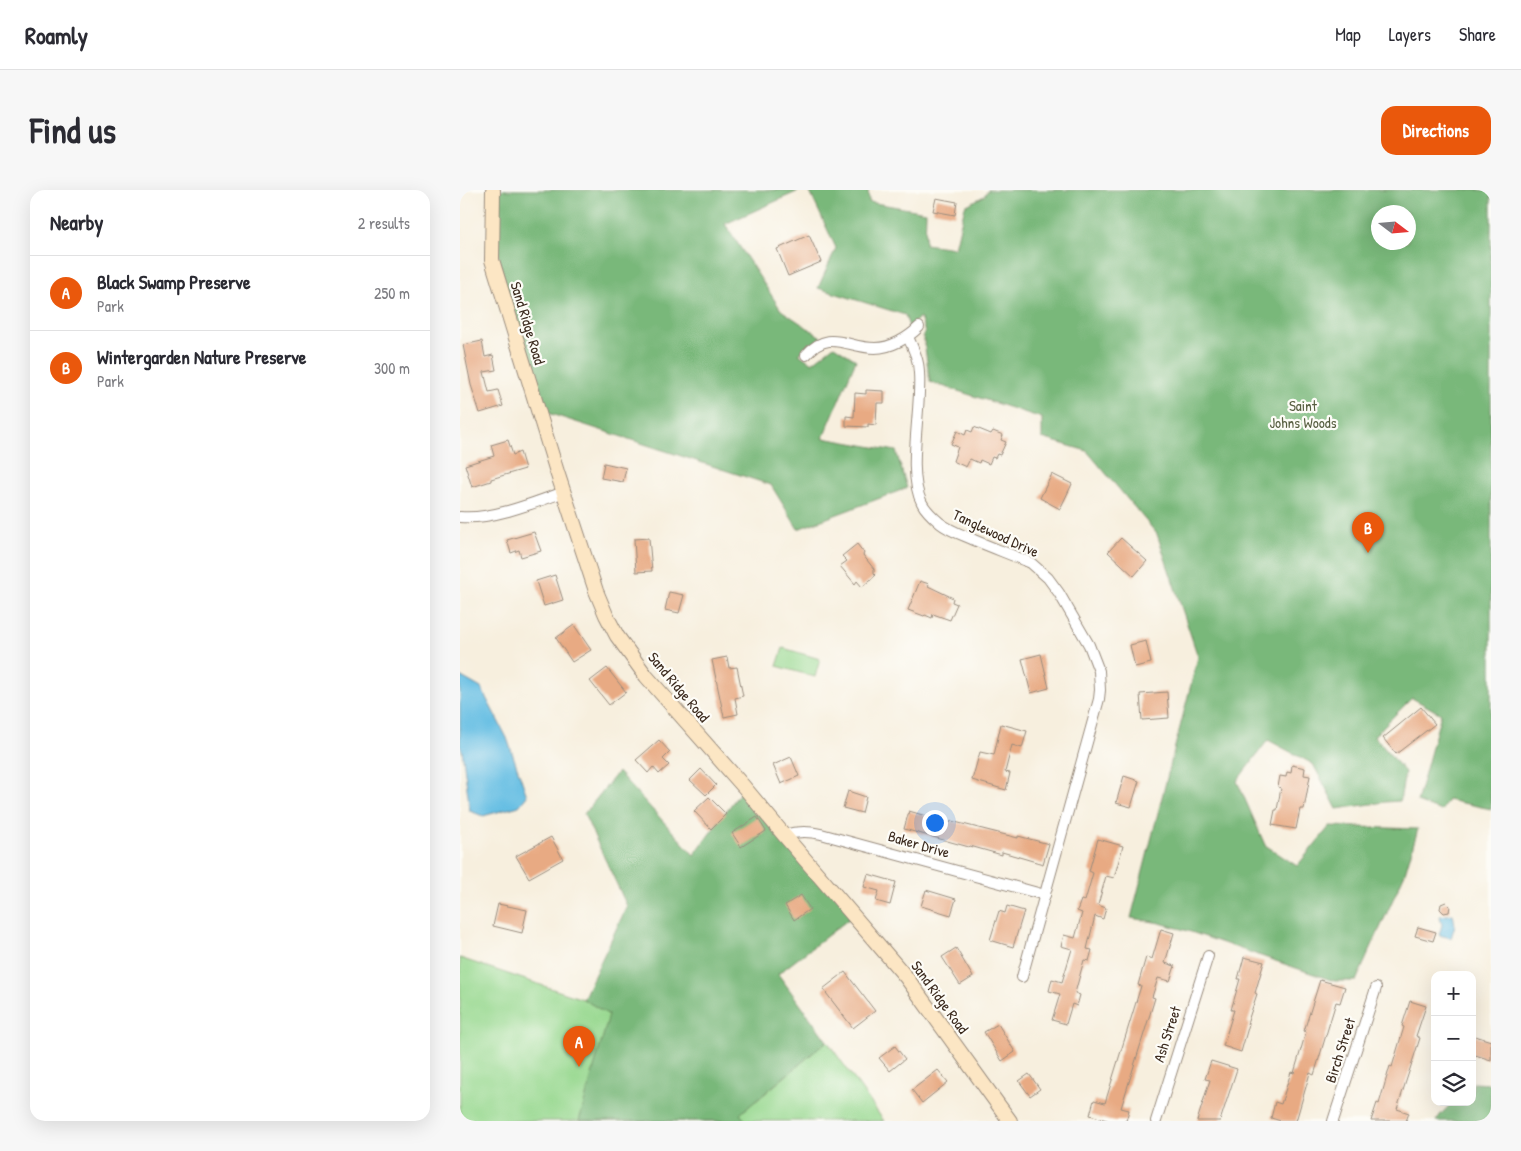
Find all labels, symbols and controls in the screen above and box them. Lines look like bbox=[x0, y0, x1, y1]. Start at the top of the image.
text: Roamly bbox=[25, 19, 88, 51]
text: Map bbox=[1335, 22, 1361, 47]
text: Layers bbox=[1389, 22, 1431, 47]
text: Share bbox=[1459, 22, 1496, 47]
button: Directions bbox=[1381, 106, 1491, 155]
text: Find us bbox=[30, 107, 116, 154]
north arrow bbox=[1371, 205, 1416, 250]
text: Nearby bbox=[50, 208, 103, 237]
text: 2 results bbox=[358, 212, 410, 234]
text: Black Swamp Preserve bbox=[97, 269, 251, 295]
street label: Sand Ridge Road bbox=[505, 279, 551, 367]
text: A bbox=[62, 282, 70, 304]
text: 250 m bbox=[374, 282, 410, 304]
text: Park bbox=[97, 295, 124, 317]
text: Wintergarden Nature Preserve bbox=[97, 344, 306, 370]
text: B bbox=[62, 357, 70, 379]
text: 300 m bbox=[374, 357, 410, 379]
text: Park bbox=[97, 370, 124, 392]
park label: Saint Johns Woods bbox=[1270, 395, 1337, 433]
street label: Tanglewood Drive bbox=[949, 504, 1043, 562]
pin: B bbox=[1352, 512, 1384, 553]
street label: Sand Ridge Road bbox=[643, 647, 715, 727]
your location bbox=[922, 810, 948, 836]
street label: Baker Drive bbox=[886, 825, 952, 863]
street label: Sand Ridge Road bbox=[906, 956, 974, 1038]
map controls bbox=[1431, 971, 1476, 1106]
button: + bbox=[1431, 971, 1476, 1016]
street label: Ash Street bbox=[1148, 1002, 1186, 1065]
street label: Birch Street bbox=[1320, 1014, 1361, 1085]
button: − bbox=[1431, 1016, 1476, 1061]
pin: A bbox=[563, 1026, 595, 1067]
button: layers bbox=[1431, 1061, 1476, 1106]

